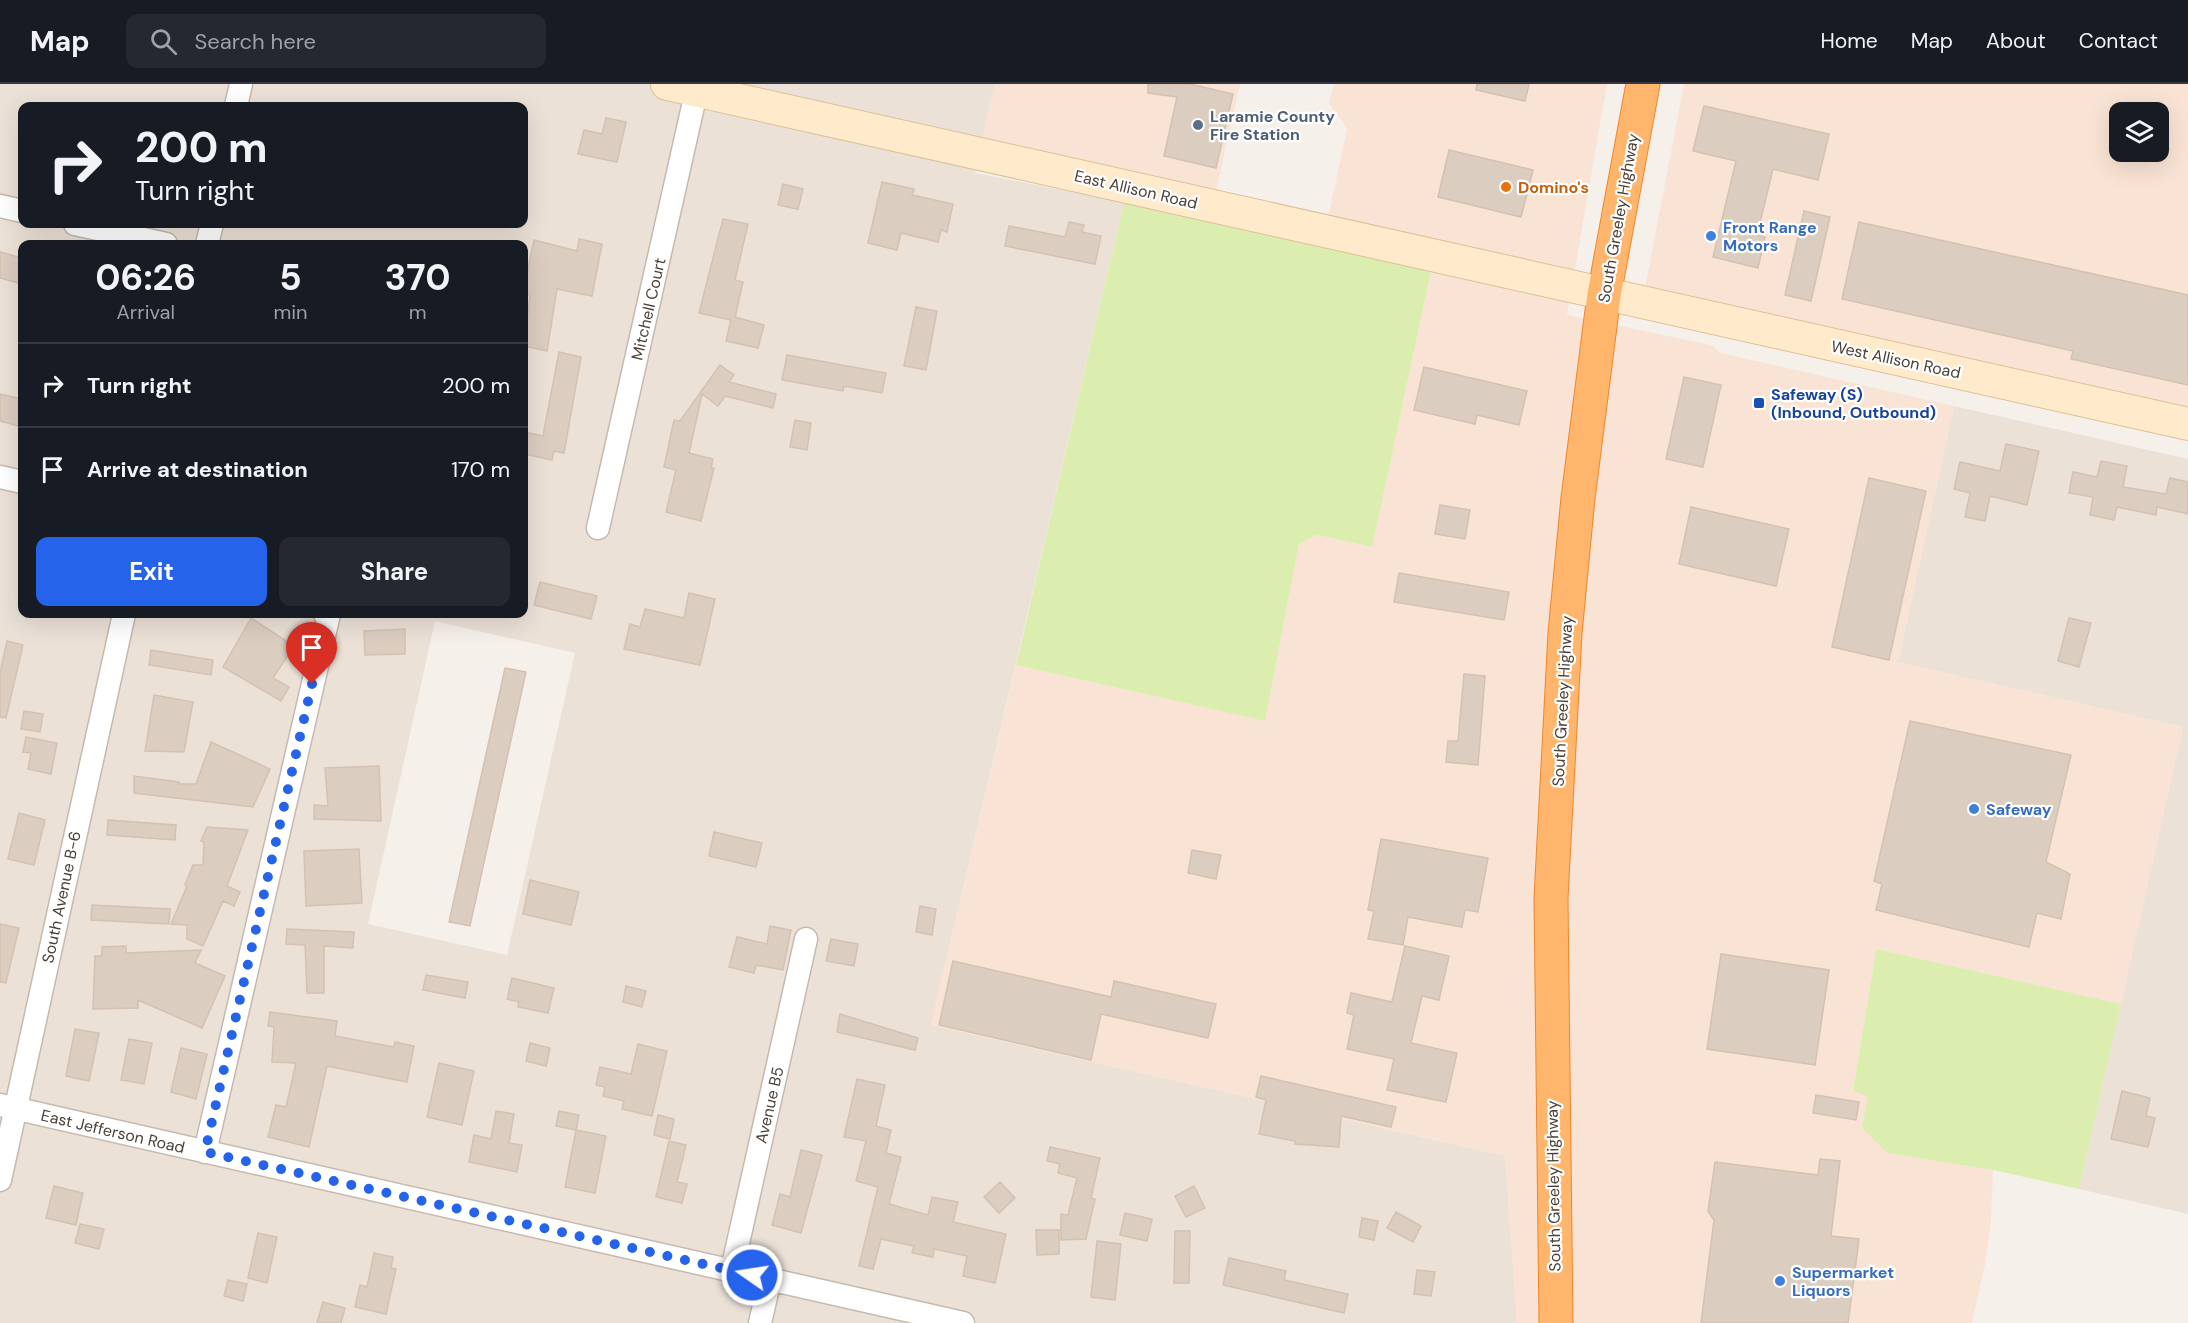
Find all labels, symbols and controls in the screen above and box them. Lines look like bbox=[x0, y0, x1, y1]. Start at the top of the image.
search box bbox=[126, 14, 546, 68]
text: Map bbox=[30, 23, 90, 60]
icon: search bbox=[147, 25, 180, 58]
text: Search here bbox=[195, 27, 316, 56]
text: Home bbox=[1820, 27, 1878, 55]
text: Map bbox=[1911, 27, 1953, 55]
text: About bbox=[1986, 27, 2046, 55]
text: Contact bbox=[2079, 27, 2158, 55]
map controls bbox=[2109, 102, 2169, 162]
button: layers bbox=[2109, 102, 2169, 162]
place label: Laramie County Fire Station bbox=[1210, 106, 1335, 145]
marker: Laramie County Fire Station bbox=[1191, 118, 1205, 132]
text: 200 m bbox=[135, 120, 268, 175]
icon: right bbox=[36, 126, 114, 204]
street label: South Greeley Highway bbox=[1593, 132, 1644, 304]
street label: East Allison Road bbox=[1072, 165, 1200, 214]
text: Turn right bbox=[135, 173, 255, 208]
place label: Domino's bbox=[1518, 177, 1589, 198]
marker: Domino's bbox=[1499, 180, 1513, 194]
place label: Front Range Motors bbox=[1723, 217, 1817, 256]
marker: Front Range Motors bbox=[1704, 229, 1718, 243]
text: 06:26 bbox=[95, 254, 196, 301]
text: 5 bbox=[279, 254, 302, 301]
text: 370 bbox=[385, 254, 451, 301]
street label: Mitchell Court bbox=[627, 256, 670, 362]
text: Arrival bbox=[117, 299, 175, 325]
text: min bbox=[273, 299, 308, 325]
text: m bbox=[409, 299, 427, 325]
street label: West Allison Road bbox=[1829, 336, 1963, 383]
icon: right bbox=[36, 369, 69, 402]
text: Turn right bbox=[87, 371, 192, 400]
text: 200 m bbox=[442, 371, 510, 400]
place label: Safeway (S) (Inbound, Outbound) bbox=[1771, 384, 1936, 423]
marker: Safeway (S) (Inbound, Outbound) bbox=[1752, 396, 1766, 410]
icon: arrive bbox=[36, 453, 69, 486]
text: Arrive at destination bbox=[87, 455, 308, 484]
text: 170 m bbox=[451, 455, 510, 484]
button: Exit bbox=[36, 537, 267, 606]
button: Share bbox=[279, 537, 510, 606]
street label: South Greeley Highway bbox=[1548, 615, 1577, 787]
pin bbox=[286, 622, 337, 684]
icon: arrive bbox=[295, 631, 328, 664]
place label: Safeway bbox=[1986, 799, 2052, 820]
marker: Safeway bbox=[1967, 802, 1981, 816]
street label: South Avenue B-6 bbox=[37, 829, 86, 965]
street label: Avenue B5 bbox=[750, 1065, 788, 1145]
street label: South Greeley Highway bbox=[1542, 1100, 1565, 1272]
street label: East Jefferson Road bbox=[39, 1105, 187, 1158]
position arrow bbox=[720, 1243, 784, 1307]
place label: Supermarket Liquors bbox=[1792, 1262, 1894, 1301]
marker: Supermarket Liquors bbox=[1773, 1274, 1787, 1288]

